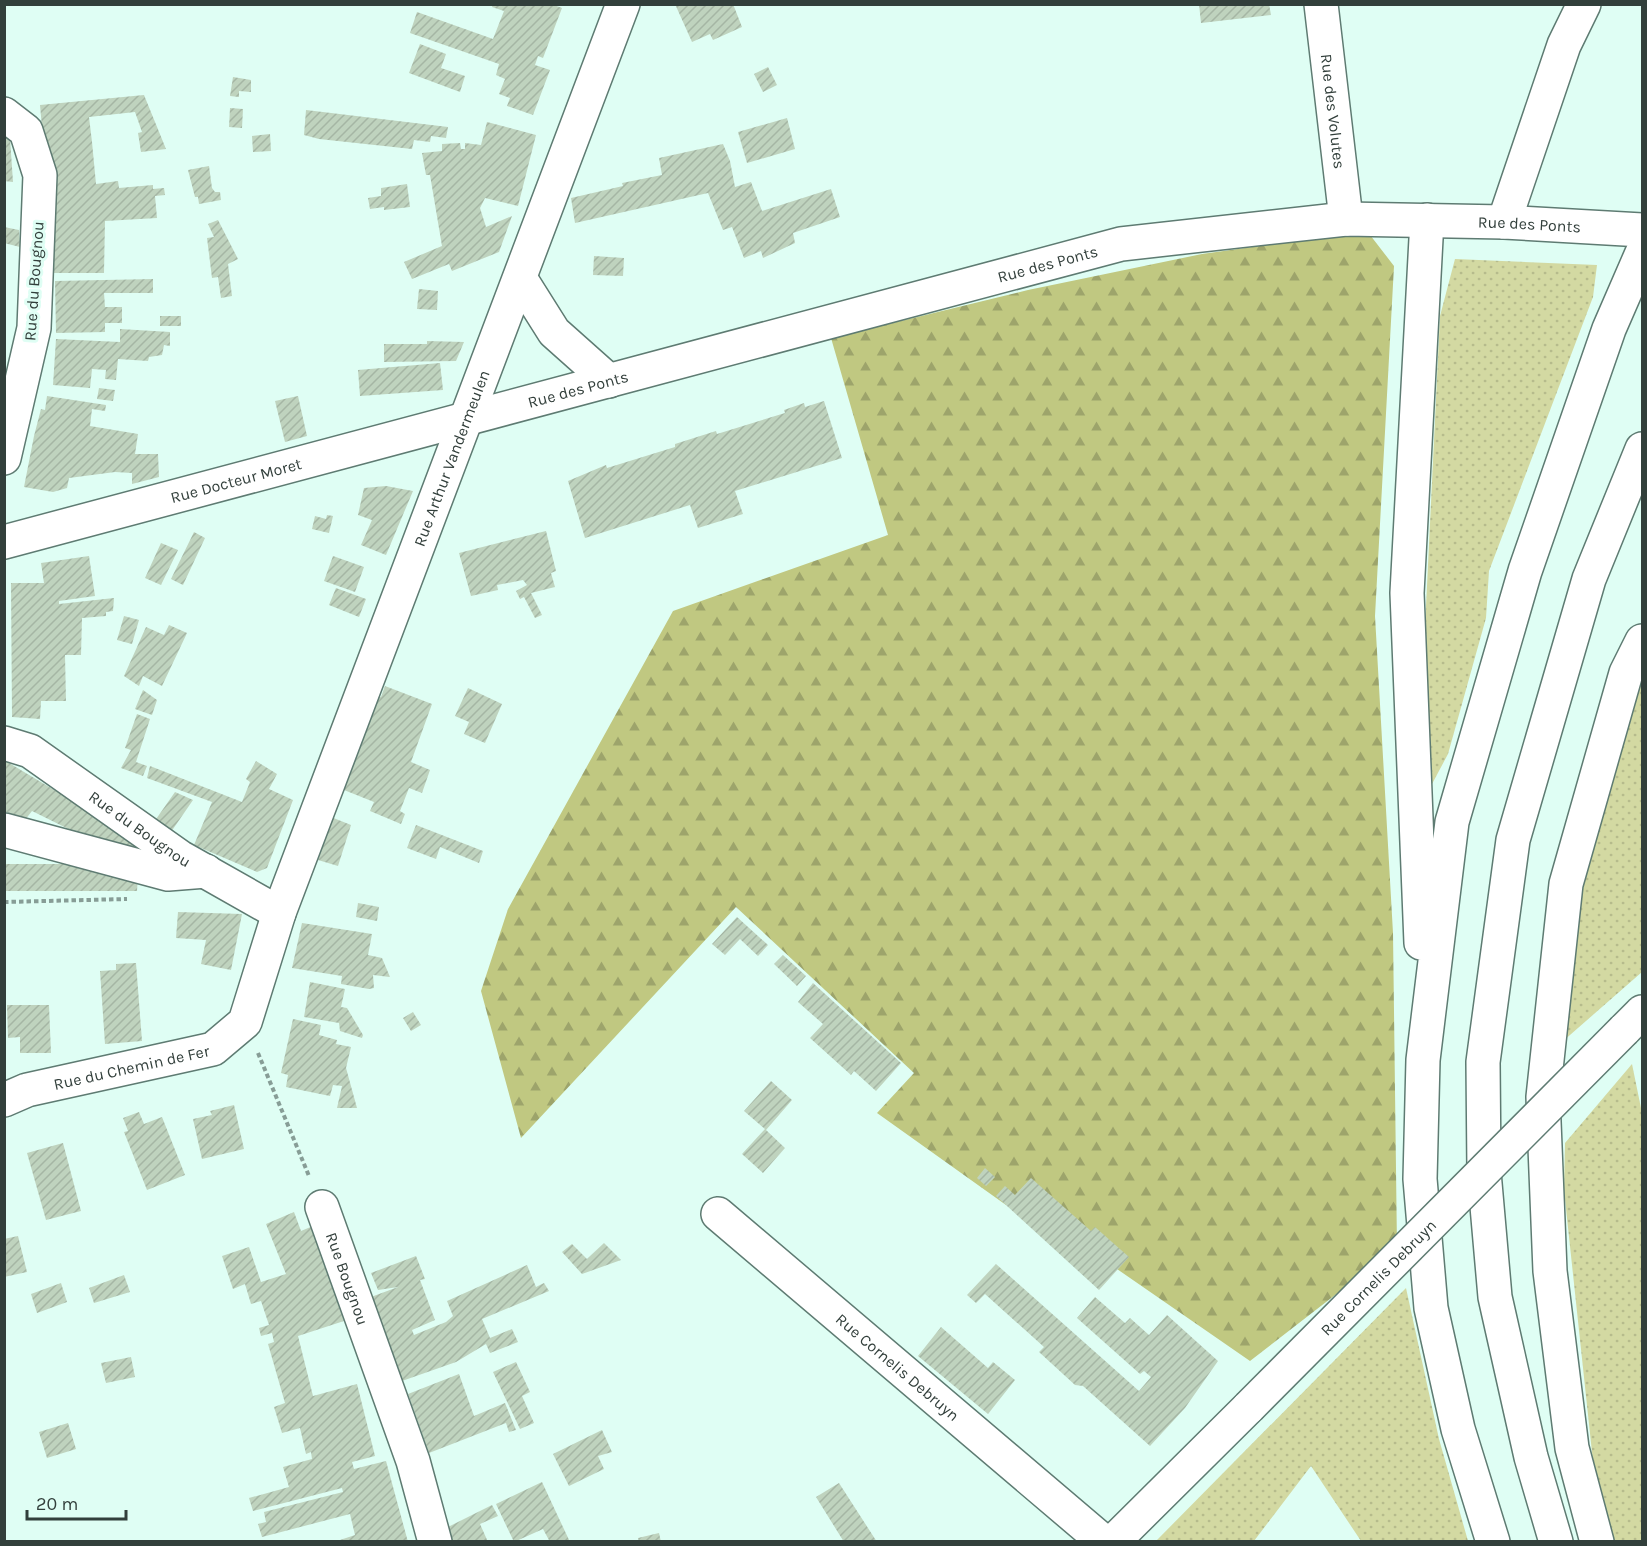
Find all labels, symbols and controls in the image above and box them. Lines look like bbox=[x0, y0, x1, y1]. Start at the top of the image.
street label: Rue des Volutes bbox=[1317, 53, 1350, 170]
street label: Rue des Ponts bbox=[1478, 212, 1582, 236]
street label: Rue du Bougnou bbox=[20, 220, 48, 342]
street label: Rue des Ponts bbox=[995, 241, 1100, 286]
street label: Rue des Ponts bbox=[526, 366, 630, 411]
street label: Rue Arthur Vandermeulen bbox=[409, 367, 493, 549]
street label: Rue Docteur Moret bbox=[168, 454, 304, 507]
street label: Rue du Bougnou bbox=[86, 786, 194, 871]
street label: Rue du Chemin de Fer bbox=[52, 1041, 211, 1093]
street label: Rue Cornelis Debruyn bbox=[1316, 1215, 1440, 1339]
street label: Rue Bougnou bbox=[322, 1230, 373, 1327]
street label: Rue Cornelis Debruyn bbox=[832, 1309, 963, 1425]
scale bar bbox=[27, 1483, 126, 1521]
text: 20 m bbox=[36, 1493, 78, 1515]

